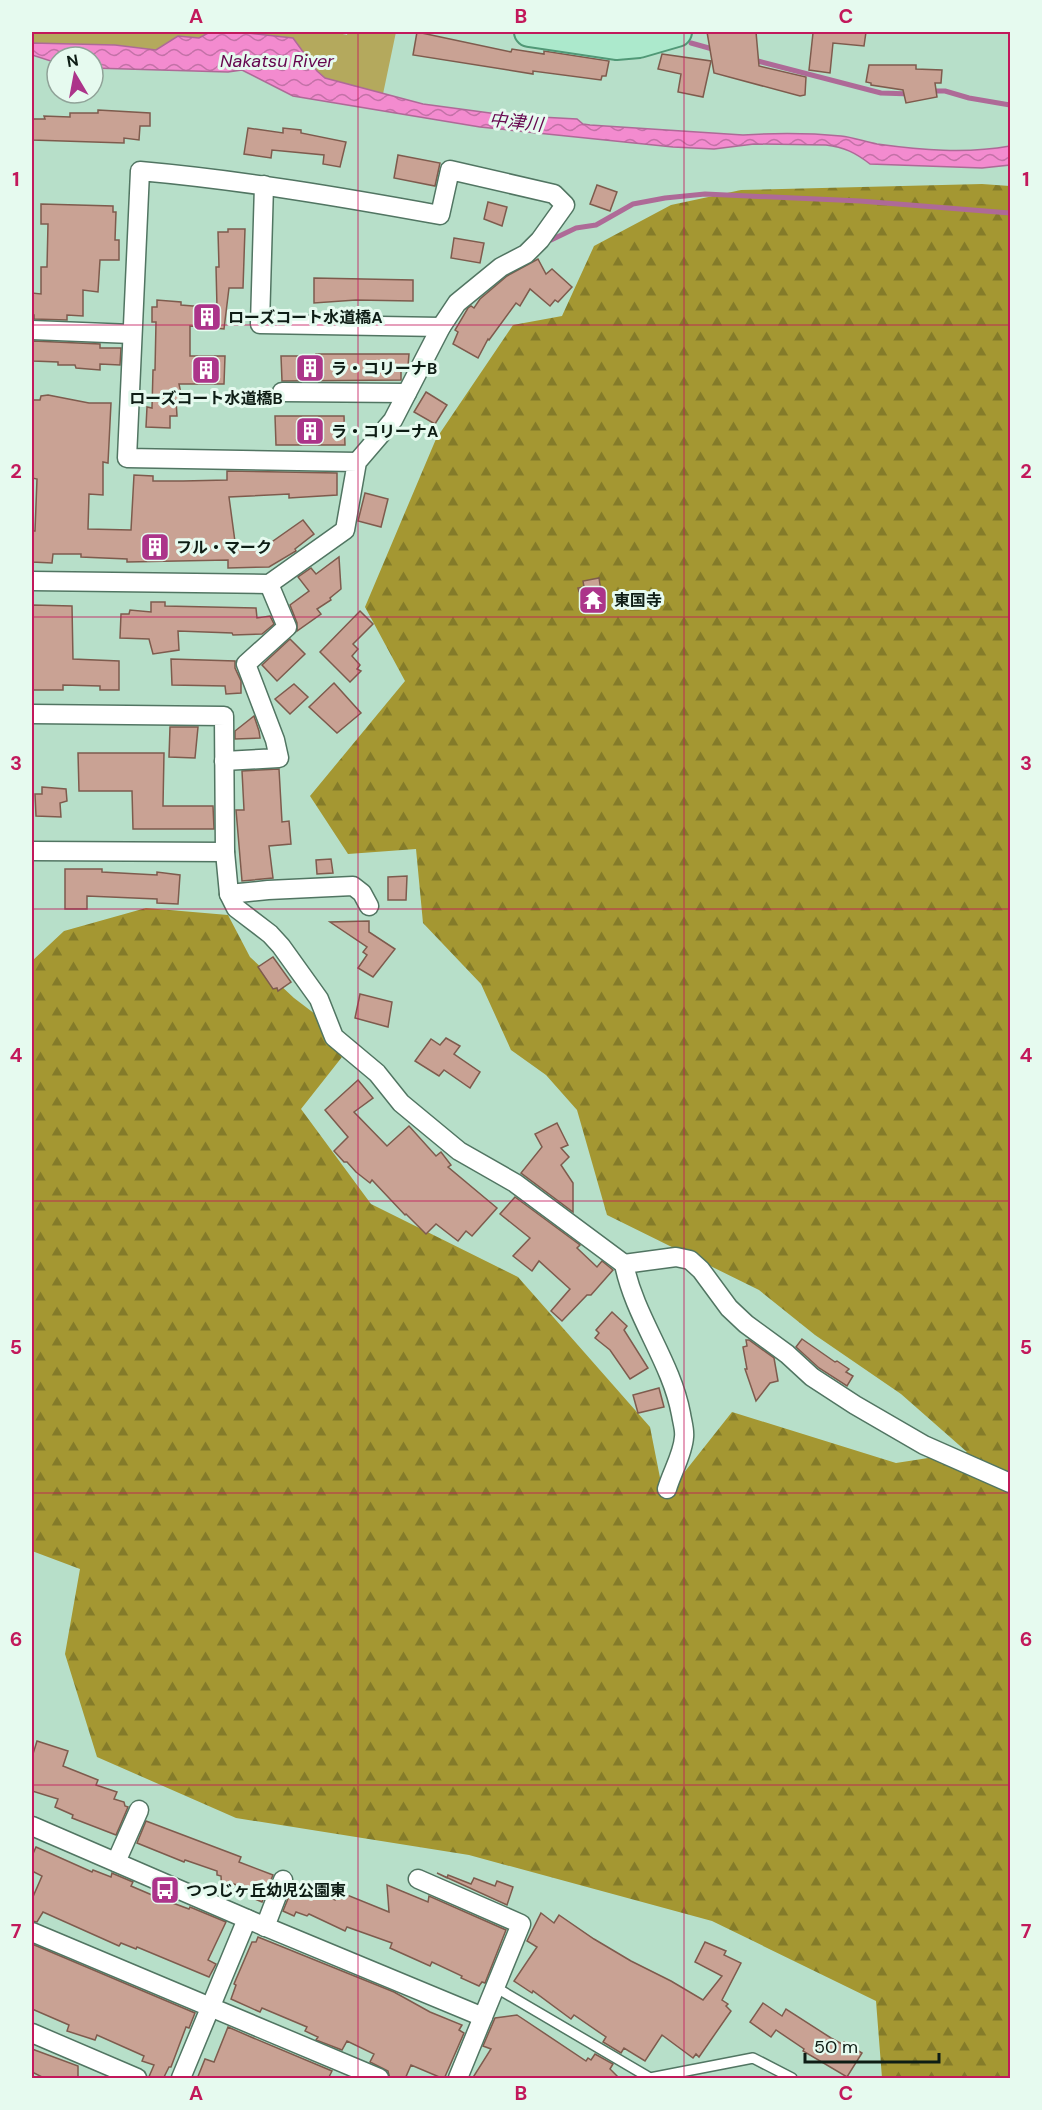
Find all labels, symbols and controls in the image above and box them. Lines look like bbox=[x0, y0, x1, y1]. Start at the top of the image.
text: A bbox=[189, 3, 203, 29]
text: B bbox=[515, 3, 527, 29]
text: C bbox=[839, 3, 853, 29]
north arrow bbox=[45, 45, 105, 105]
text: N bbox=[65, 49, 80, 72]
water label: Nakatsu River bbox=[220, 49, 335, 73]
water label: 中津川 bbox=[488, 107, 546, 137]
text: 1 bbox=[12, 166, 20, 192]
text: 1 bbox=[1022, 166, 1030, 192]
building icon: ローズコート水道橋A bbox=[191, 301, 223, 333]
place label: ローズコート水道橋A bbox=[228, 307, 383, 328]
building icon: ラ・コリーナB bbox=[294, 352, 326, 384]
building icon: ローズコート水道橋B bbox=[190, 354, 222, 386]
place label: ラ・コリーナB bbox=[331, 358, 437, 379]
place label: ローズコート水道橋B bbox=[129, 388, 283, 409]
building icon: ラ・コリーナA bbox=[294, 415, 326, 447]
place label: ラ・コリーナA bbox=[331, 421, 438, 442]
text: 2 bbox=[10, 458, 22, 484]
text: 2 bbox=[1020, 458, 1032, 484]
building icon: フル・マーク bbox=[139, 531, 171, 563]
place label: フル・マーク bbox=[176, 537, 272, 558]
temple icon: 東国寺 bbox=[577, 584, 609, 616]
place label: 東国寺 bbox=[614, 590, 662, 611]
text: 3 bbox=[10, 750, 22, 776]
text: 3 bbox=[1020, 750, 1032, 776]
text: 4 bbox=[10, 1042, 23, 1068]
text: 4 bbox=[1020, 1042, 1033, 1068]
text: 5 bbox=[10, 1334, 22, 1360]
text: 5 bbox=[1020, 1334, 1032, 1360]
text: 6 bbox=[10, 1626, 22, 1652]
text: 6 bbox=[1020, 1626, 1032, 1652]
bus stop icon: つつじヶ丘幼児公園東 bbox=[149, 1874, 181, 1906]
place label: つつじヶ丘幼児公園東 bbox=[186, 1880, 346, 1901]
text: 7 bbox=[11, 1918, 22, 1944]
text: 7 bbox=[1021, 1918, 1032, 1944]
scale bar bbox=[805, 2026, 938, 2064]
text: 50 m bbox=[814, 2035, 858, 2059]
text: A bbox=[189, 2080, 203, 2106]
text: B bbox=[515, 2080, 527, 2106]
text: C bbox=[839, 2080, 853, 2106]

